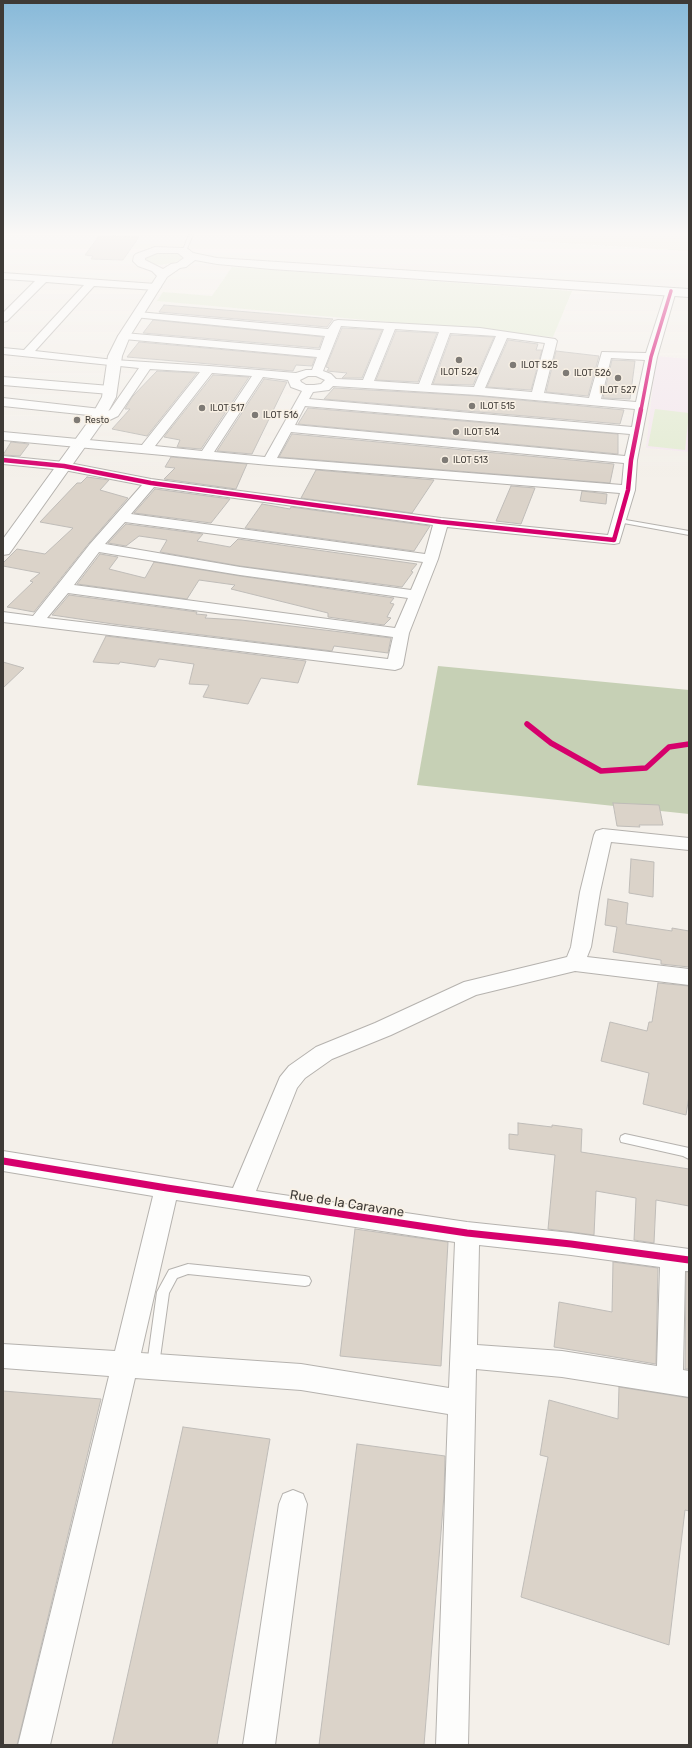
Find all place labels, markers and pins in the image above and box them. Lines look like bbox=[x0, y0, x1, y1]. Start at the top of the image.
marker: ILOT 524 bbox=[454, 355, 464, 365]
marker: ILOT 525 bbox=[508, 360, 518, 370]
place label: ILOT 525 bbox=[521, 360, 558, 370]
place label: ILOT 524 bbox=[441, 367, 477, 377]
marker: ILOT 526 bbox=[561, 368, 571, 378]
place label: ILOT 526 bbox=[574, 368, 611, 378]
marker: ILOT 527 bbox=[613, 373, 623, 383]
place label: ILOT 527 bbox=[600, 385, 636, 395]
marker: ILOT 515 bbox=[467, 401, 477, 411]
place label: ILOT 515 bbox=[480, 401, 515, 411]
marker: ILOT 517 bbox=[197, 403, 207, 413]
place label: ILOT 517 bbox=[210, 403, 244, 413]
marker: ILOT 516 bbox=[250, 410, 260, 420]
place label: ILOT 516 bbox=[263, 410, 298, 420]
marker: Resto bbox=[72, 415, 82, 425]
place label: Resto bbox=[85, 415, 109, 425]
marker: ILOT 514 bbox=[451, 427, 461, 437]
place label: ILOT 514 bbox=[464, 427, 499, 437]
marker: ILOT 513 bbox=[440, 455, 450, 465]
place label: ILOT 513 bbox=[453, 455, 488, 465]

